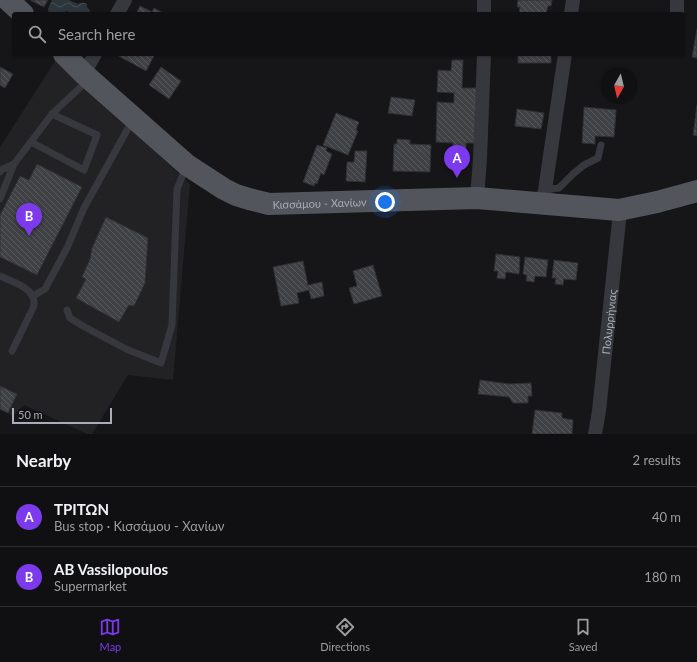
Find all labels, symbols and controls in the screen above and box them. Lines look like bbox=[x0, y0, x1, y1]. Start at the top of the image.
search box bbox=[12, 12, 685, 56]
icon: search bbox=[26, 23, 48, 45]
text: Search here bbox=[58, 25, 135, 43]
north arrow bbox=[601, 68, 637, 104]
pin: A bbox=[444, 145, 470, 178]
your location bbox=[375, 192, 395, 212]
street label: Κισσάμου - Χανίων bbox=[272, 195, 367, 210]
pin: B bbox=[16, 203, 42, 236]
street label: Πολυρρήνιας bbox=[599, 289, 618, 355]
scale bar bbox=[12, 406, 112, 425]
text: 50 m bbox=[18, 408, 43, 421]
text: Nearby bbox=[16, 450, 71, 471]
text: 2 results bbox=[633, 452, 681, 468]
text: ΤΡΙΤΩΝ bbox=[54, 500, 109, 518]
text: A bbox=[24, 509, 34, 525]
text: 40 m bbox=[652, 509, 681, 525]
text: Bus stop · Κισσάμου - Χανίων bbox=[54, 518, 224, 534]
text: AB Vassilopoulos bbox=[54, 560, 168, 578]
text: B bbox=[25, 569, 33, 585]
text: 180 m bbox=[644, 569, 681, 585]
text: Supermarket bbox=[54, 578, 127, 594]
tab: Map bbox=[99, 616, 121, 653]
tab: Directions bbox=[320, 616, 370, 653]
tab: Saved bbox=[569, 616, 598, 653]

